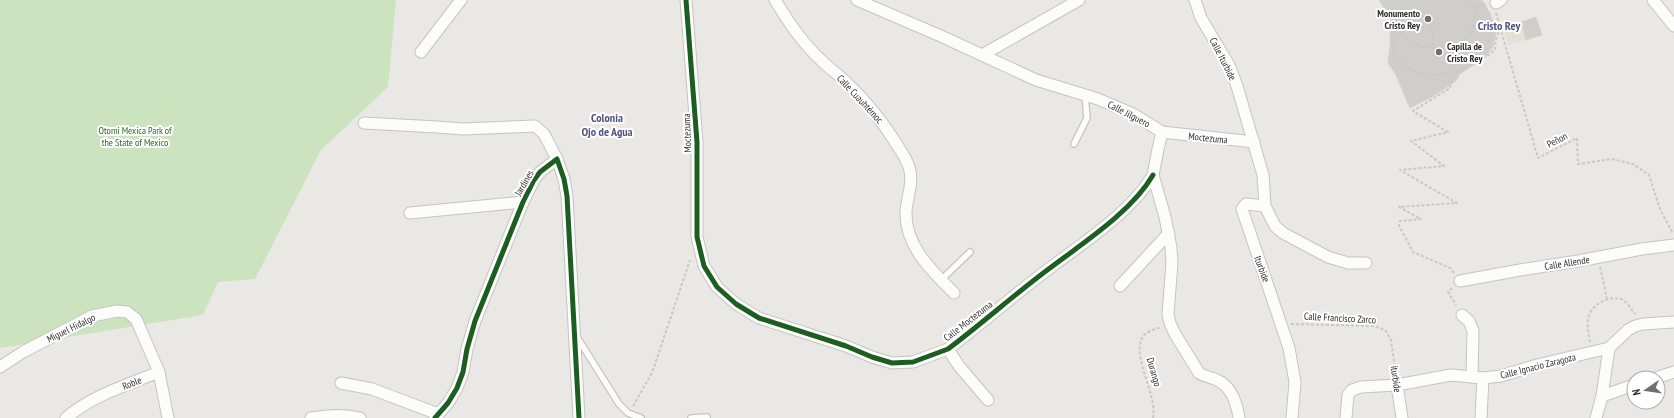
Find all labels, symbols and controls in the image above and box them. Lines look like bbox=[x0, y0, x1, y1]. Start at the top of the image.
place label: Monumento Cristo Rey bbox=[1377, 7, 1421, 32]
marker: Monumento Cristo Rey bbox=[1423, 14, 1433, 24]
district label: Cristo Rey bbox=[1478, 18, 1520, 33]
street label: Calle Iturbide bbox=[1207, 35, 1239, 83]
place label: Capilla de Cristo Rey bbox=[1447, 40, 1483, 65]
marker: Capilla de Cristo Rey bbox=[1434, 47, 1444, 57]
street label: Calle Cuauhtémoc bbox=[834, 72, 886, 126]
street label: Calle Jilguero bbox=[1106, 98, 1152, 130]
district label: Colonia Ojo de Agua bbox=[581, 110, 633, 139]
street label: Moctezuma bbox=[680, 113, 694, 153]
park label: Otomi Mexica Park of the State of Mexico bbox=[98, 124, 172, 149]
street label: Moctezuma bbox=[1188, 129, 1228, 147]
street label: Peñon bbox=[1544, 129, 1570, 151]
street label: Jardines bbox=[511, 167, 537, 199]
street label: Calle Allende bbox=[1544, 253, 1590, 273]
street label: Iturbide bbox=[1251, 254, 1273, 284]
street label: Calle Moctezuma bbox=[941, 298, 995, 344]
street label: Calle Francisco Zarco bbox=[1304, 310, 1376, 326]
street label: Miguel Hidalgo bbox=[45, 311, 97, 345]
street label: Calle Ignacio Zaragoza bbox=[1499, 350, 1577, 382]
street label: Durango bbox=[1144, 356, 1164, 388]
street label: iturbide bbox=[1388, 365, 1404, 393]
north arrow bbox=[1626, 370, 1666, 410]
street label: Roble bbox=[121, 373, 143, 393]
text: N bbox=[1629, 388, 1644, 397]

